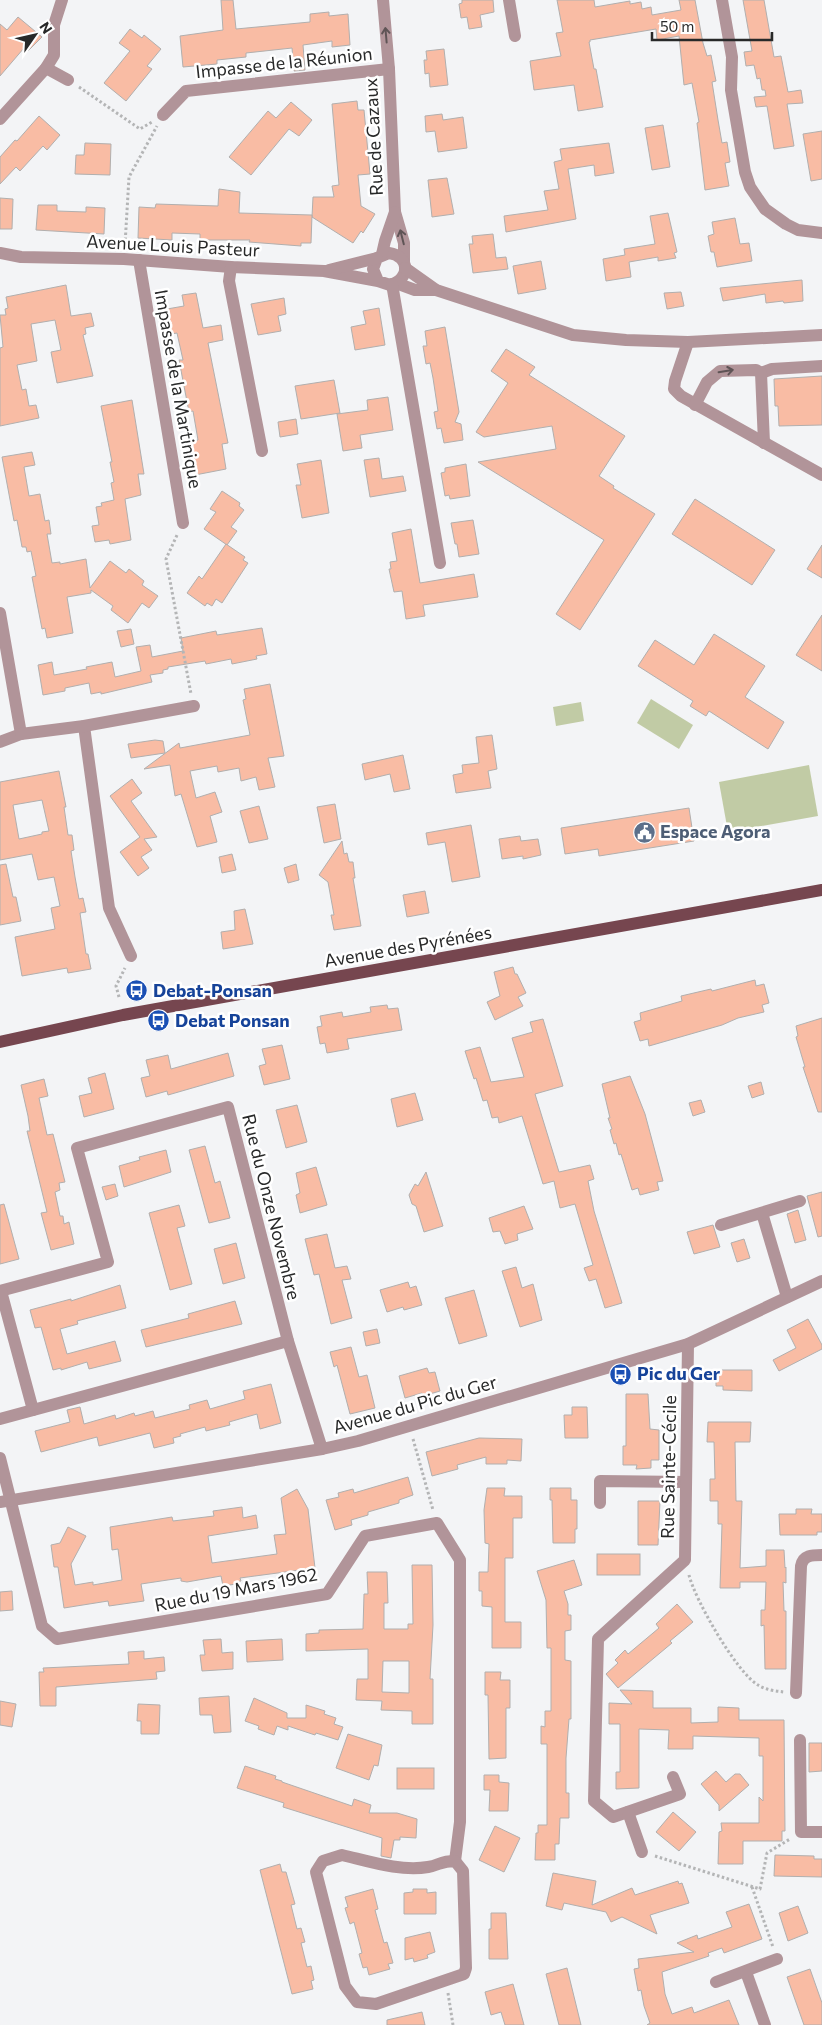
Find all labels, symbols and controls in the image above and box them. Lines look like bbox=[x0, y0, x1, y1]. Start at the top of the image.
north arrow bbox=[10, 10, 60, 60]
scale bar bbox=[652, 10, 772, 42]
text: 50 m bbox=[660, 17, 694, 35]
text: N bbox=[36, 18, 56, 37]
one-way arrow bbox=[381, 27, 391, 43]
street label: Impasse de la Réunion bbox=[194, 42, 374, 82]
street label: Rue de Cazaux bbox=[359, 77, 387, 197]
street label: Avenue Louis Pasteur bbox=[86, 229, 260, 261]
one-way arrow bbox=[397, 229, 406, 245]
street label: Impasse de la Martinique bbox=[151, 288, 207, 490]
one-way arrow bbox=[718, 366, 734, 376]
public building icon: Espace Agora bbox=[632, 820, 656, 844]
place label: Espace Agora bbox=[660, 820, 770, 842]
street label: Avenue des Pyrénées bbox=[322, 920, 493, 972]
bus stop icon: Debat-Ponsan bbox=[125, 979, 149, 1003]
place label: Debat-Ponsan bbox=[153, 979, 272, 1001]
bus stop icon: Debat Ponsan bbox=[147, 1009, 171, 1033]
place label: Debat Ponsan bbox=[175, 1009, 290, 1031]
street label: Rue du Onze Novembre bbox=[238, 1111, 306, 1302]
bus stop icon: Pic du Ger bbox=[609, 1362, 633, 1386]
place label: Pic du Ger bbox=[637, 1362, 721, 1384]
street label: Avenue du Pic du Ger bbox=[330, 1370, 499, 1438]
street label: Rue Sainte-Cécile bbox=[656, 1395, 680, 1539]
street label: Rue du 19 Mars 1962 bbox=[153, 1562, 319, 1616]

